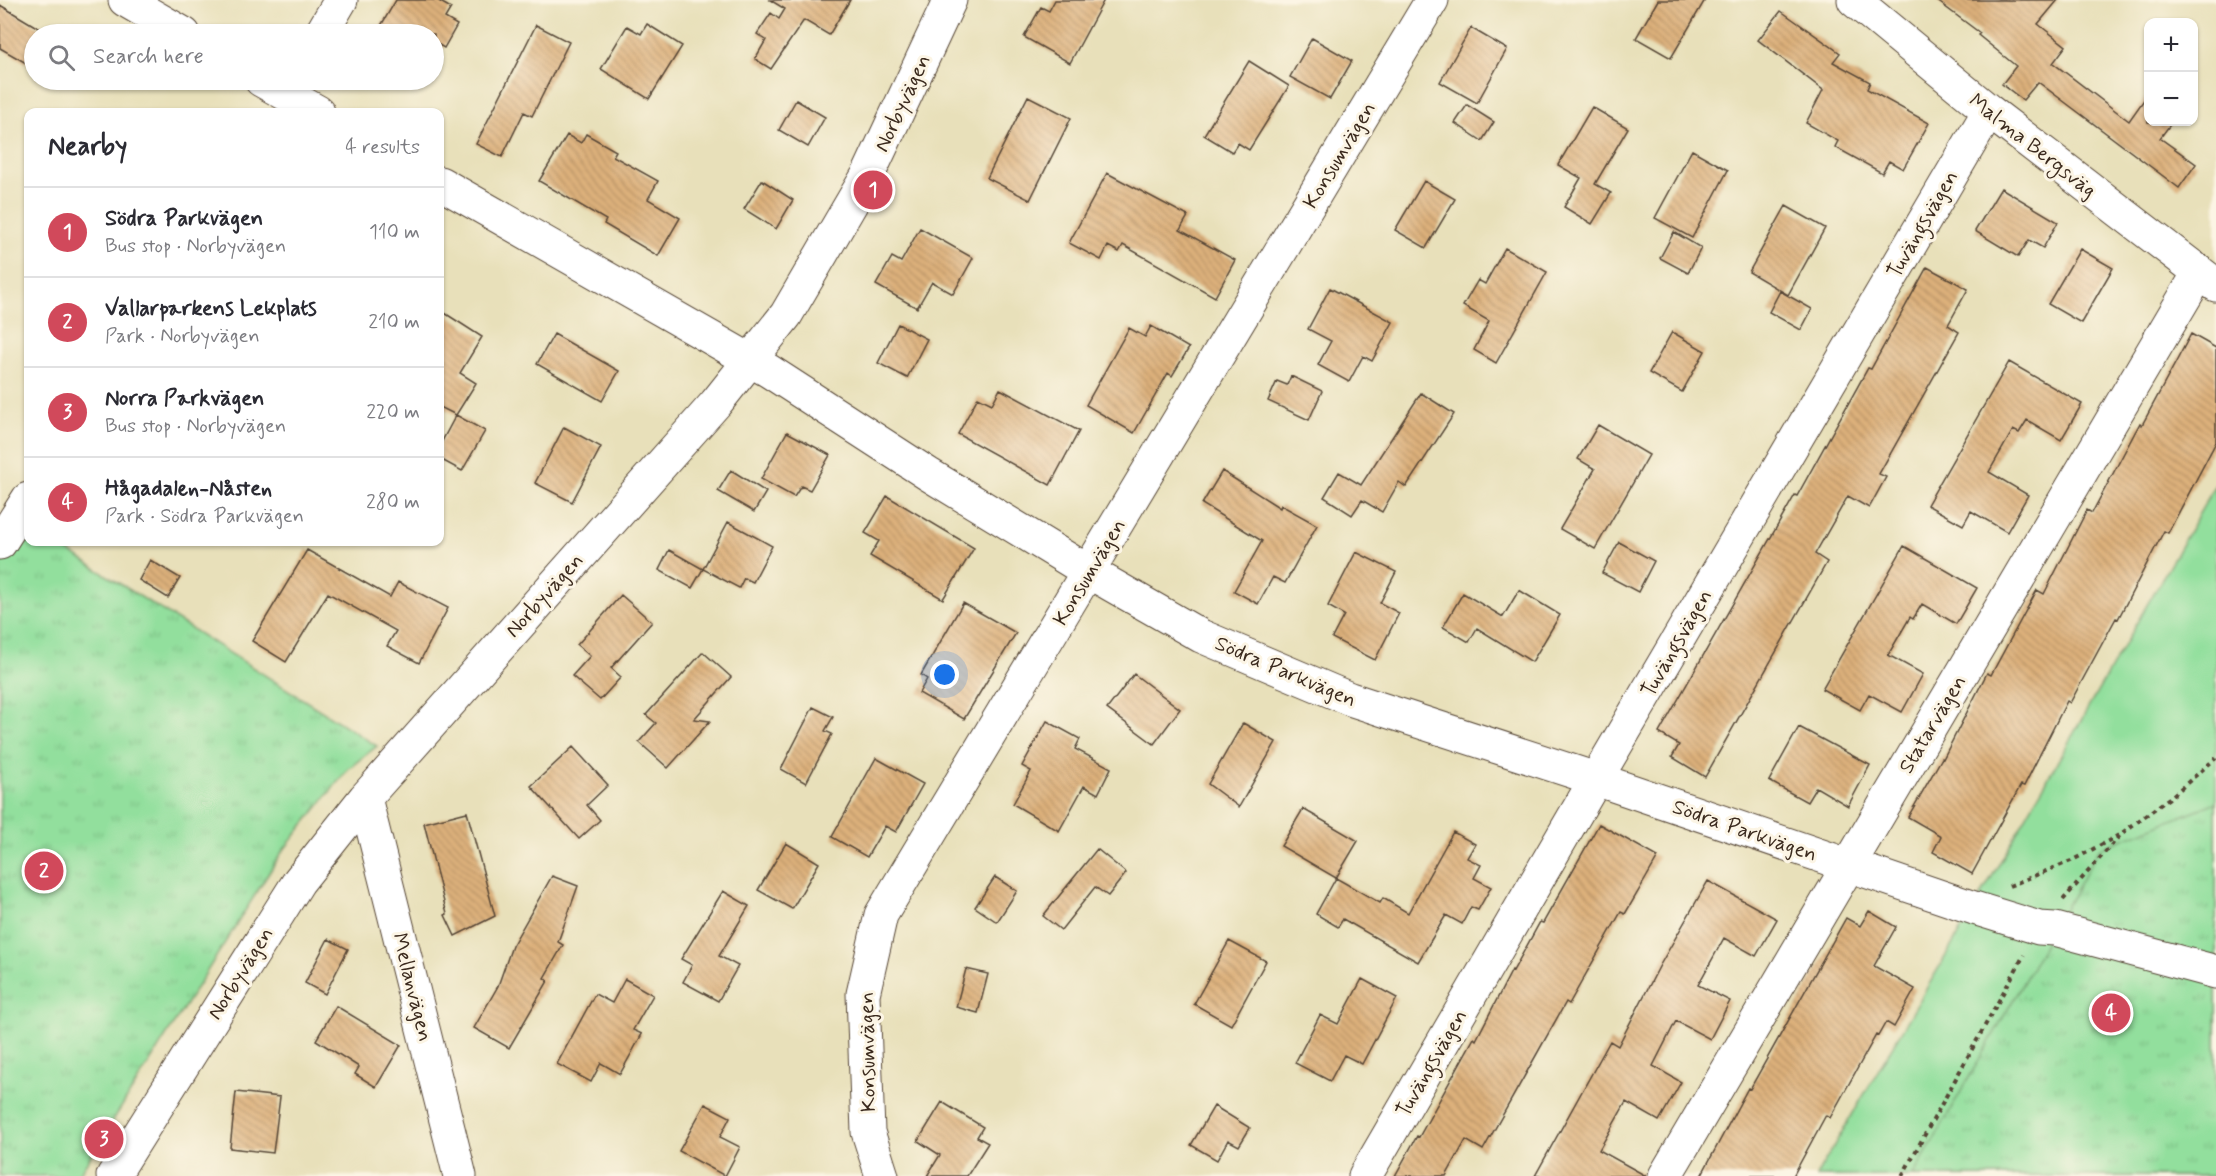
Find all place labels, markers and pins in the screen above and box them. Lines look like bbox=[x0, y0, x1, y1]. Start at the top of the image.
pin: 1 bbox=[854, 168, 892, 213]
pin: 2 bbox=[24, 848, 63, 894]
pin: 4 bbox=[2092, 990, 2130, 1036]
pin: 3 bbox=[84, 1116, 124, 1162]

